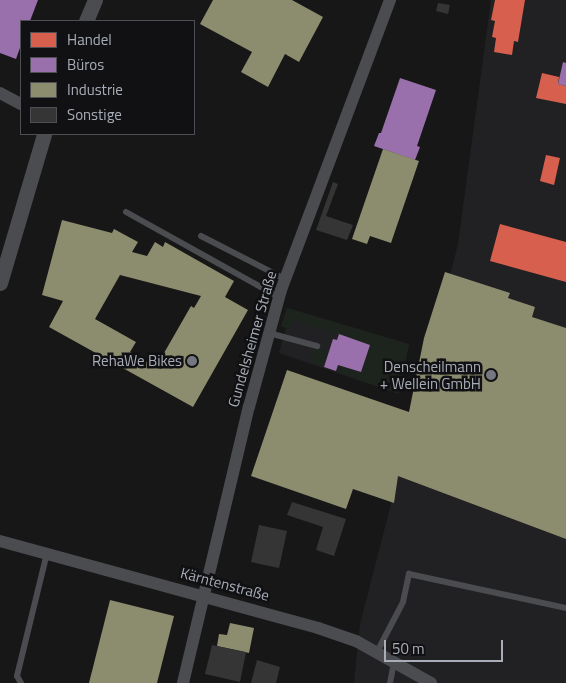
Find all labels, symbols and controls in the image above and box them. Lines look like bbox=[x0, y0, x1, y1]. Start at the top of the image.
legend bbox=[20, 20, 195, 135]
text: Handel bbox=[67, 28, 112, 51]
text: Büros bbox=[67, 53, 104, 76]
text: Industrie bbox=[67, 78, 123, 101]
text: Sonstige bbox=[67, 103, 122, 126]
street label: Gundelsheimer Straße bbox=[224, 269, 280, 409]
place label: RehaWe Bikes bbox=[92, 352, 182, 370]
marker: RehaWe Bikes bbox=[186, 355, 198, 367]
place label: Denscheilmann + Wellein GmbH bbox=[380, 357, 481, 392]
marker: Denscheilmann + Wellein GmbH bbox=[485, 369, 497, 381]
street label: Kärntenstraße bbox=[179, 563, 271, 605]
scale bar bbox=[386, 630, 505, 662]
text: 50 m bbox=[392, 637, 425, 660]

